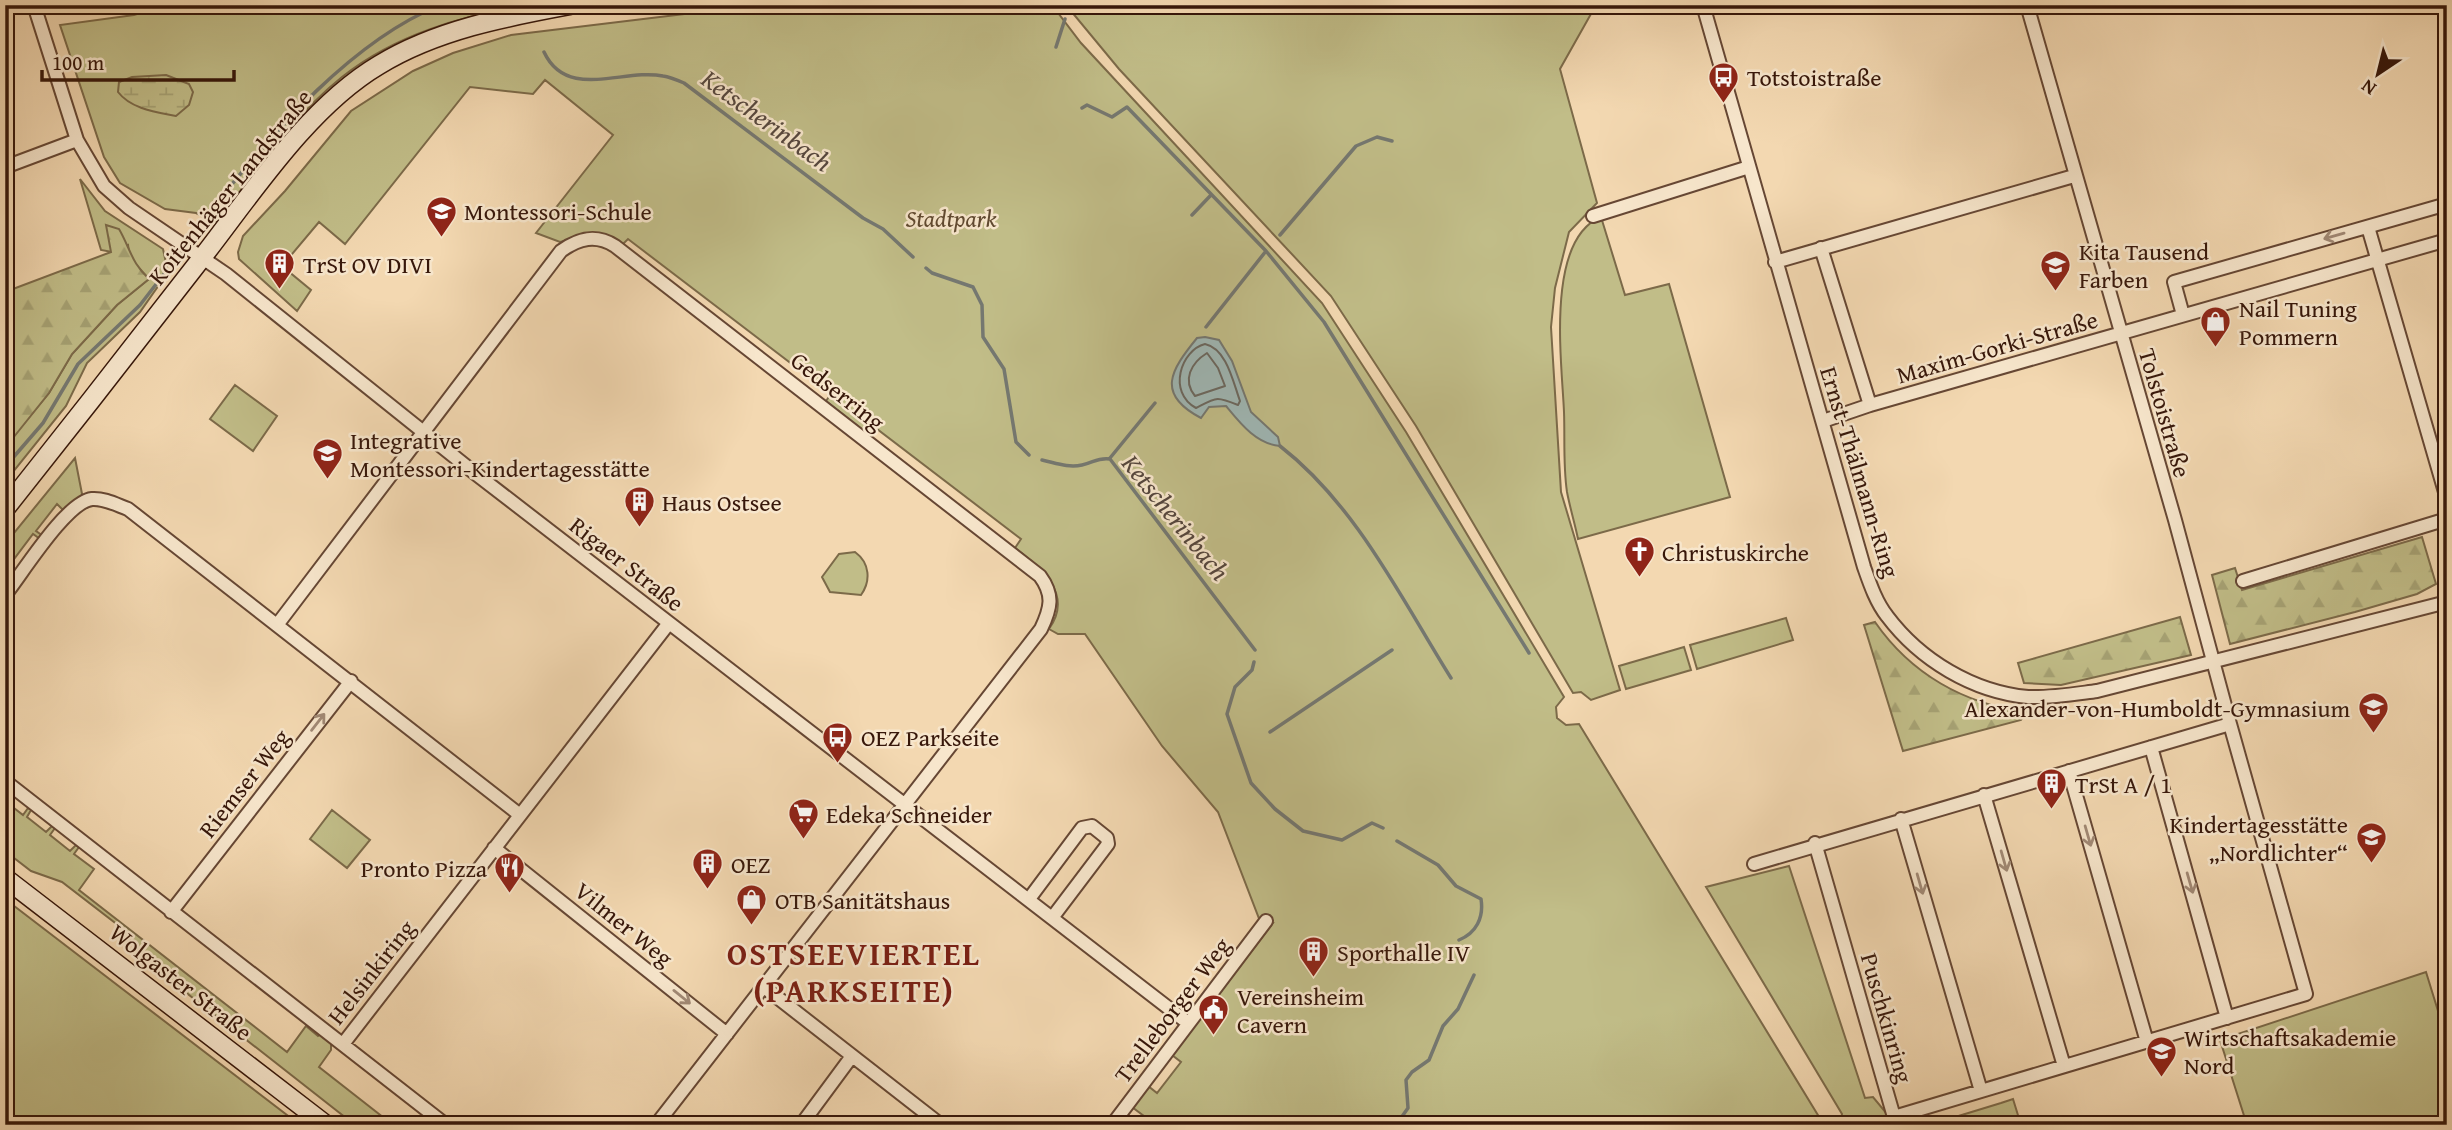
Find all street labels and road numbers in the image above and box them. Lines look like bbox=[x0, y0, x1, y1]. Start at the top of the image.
street label: Koitenhäger Landstraße bbox=[140, 81, 320, 293]
street label: Maxim-Gorki-Straße bbox=[1892, 302, 2102, 392]
street label: Gedserring bbox=[784, 343, 893, 439]
street label: Tolstoistraße bbox=[2130, 344, 2200, 482]
street label: Ernst-Thälmann-Ring bbox=[1811, 362, 1909, 582]
street label: Rigaer Straße bbox=[562, 508, 692, 620]
street label: Riemser Weg bbox=[190, 721, 298, 845]
street label: Vilmer Weg bbox=[567, 873, 681, 975]
street label: Helsinkiring bbox=[319, 912, 423, 1032]
street label: Wolgaster Straße bbox=[102, 915, 260, 1049]
street label: Trelleborger Weg bbox=[1105, 930, 1239, 1090]
street label: Puschkinring bbox=[1852, 949, 1922, 1087]

